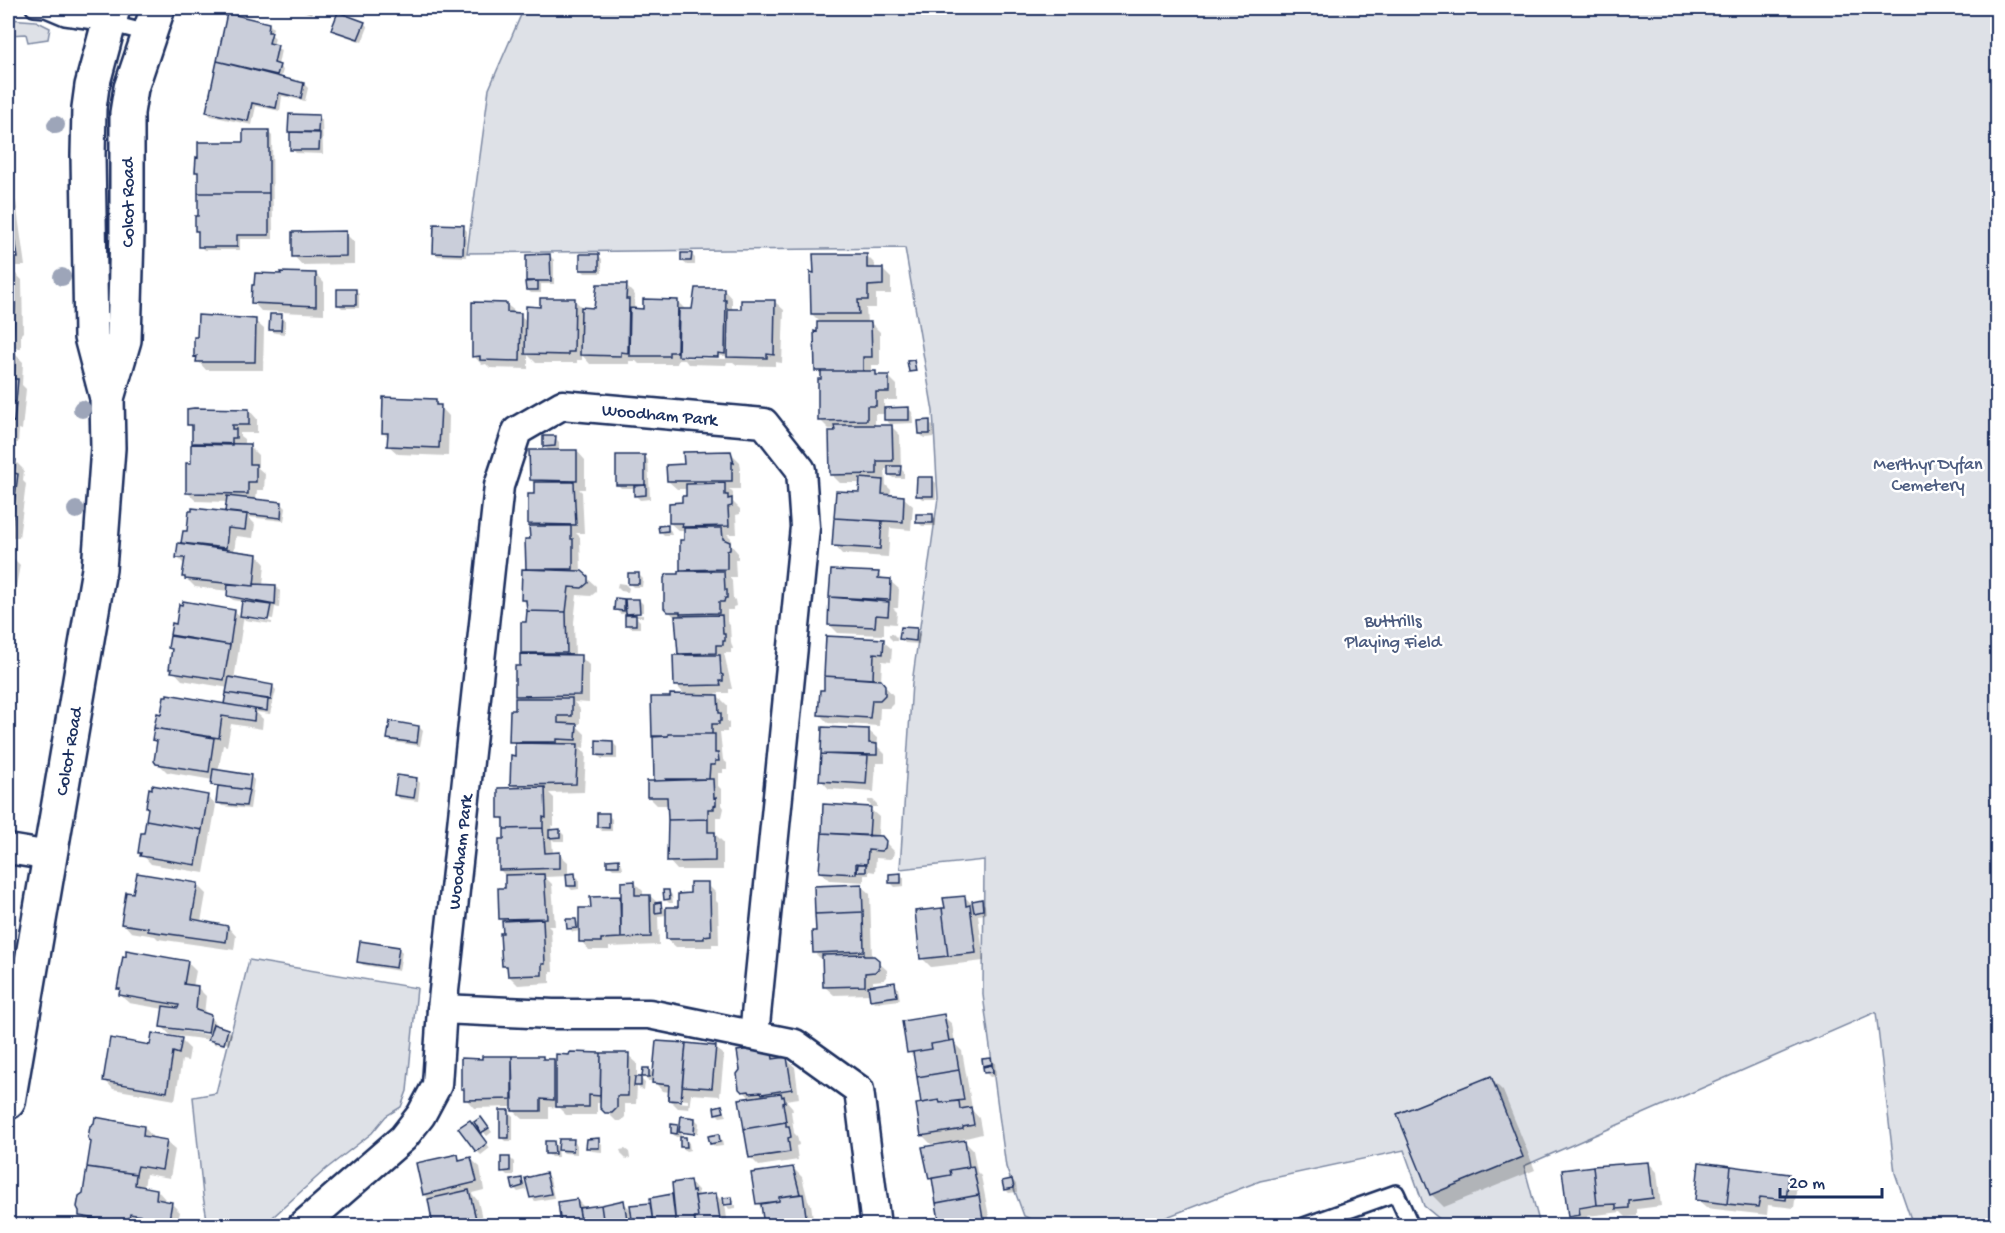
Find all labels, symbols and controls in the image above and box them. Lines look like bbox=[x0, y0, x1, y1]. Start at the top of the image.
street label: Colcot Road bbox=[119, 156, 140, 248]
street label: Woodham Park bbox=[601, 401, 720, 432]
park label: Merthyr Dyfan Cemetery bbox=[1873, 455, 1983, 497]
park label: Buttrills Playing Field bbox=[1344, 612, 1443, 654]
street label: Colcot Road bbox=[52, 704, 89, 797]
street label: Woodham Park bbox=[445, 792, 479, 911]
scale bar bbox=[1780, 1161, 1882, 1199]
text: 20 m bbox=[1789, 1174, 1825, 1195]

